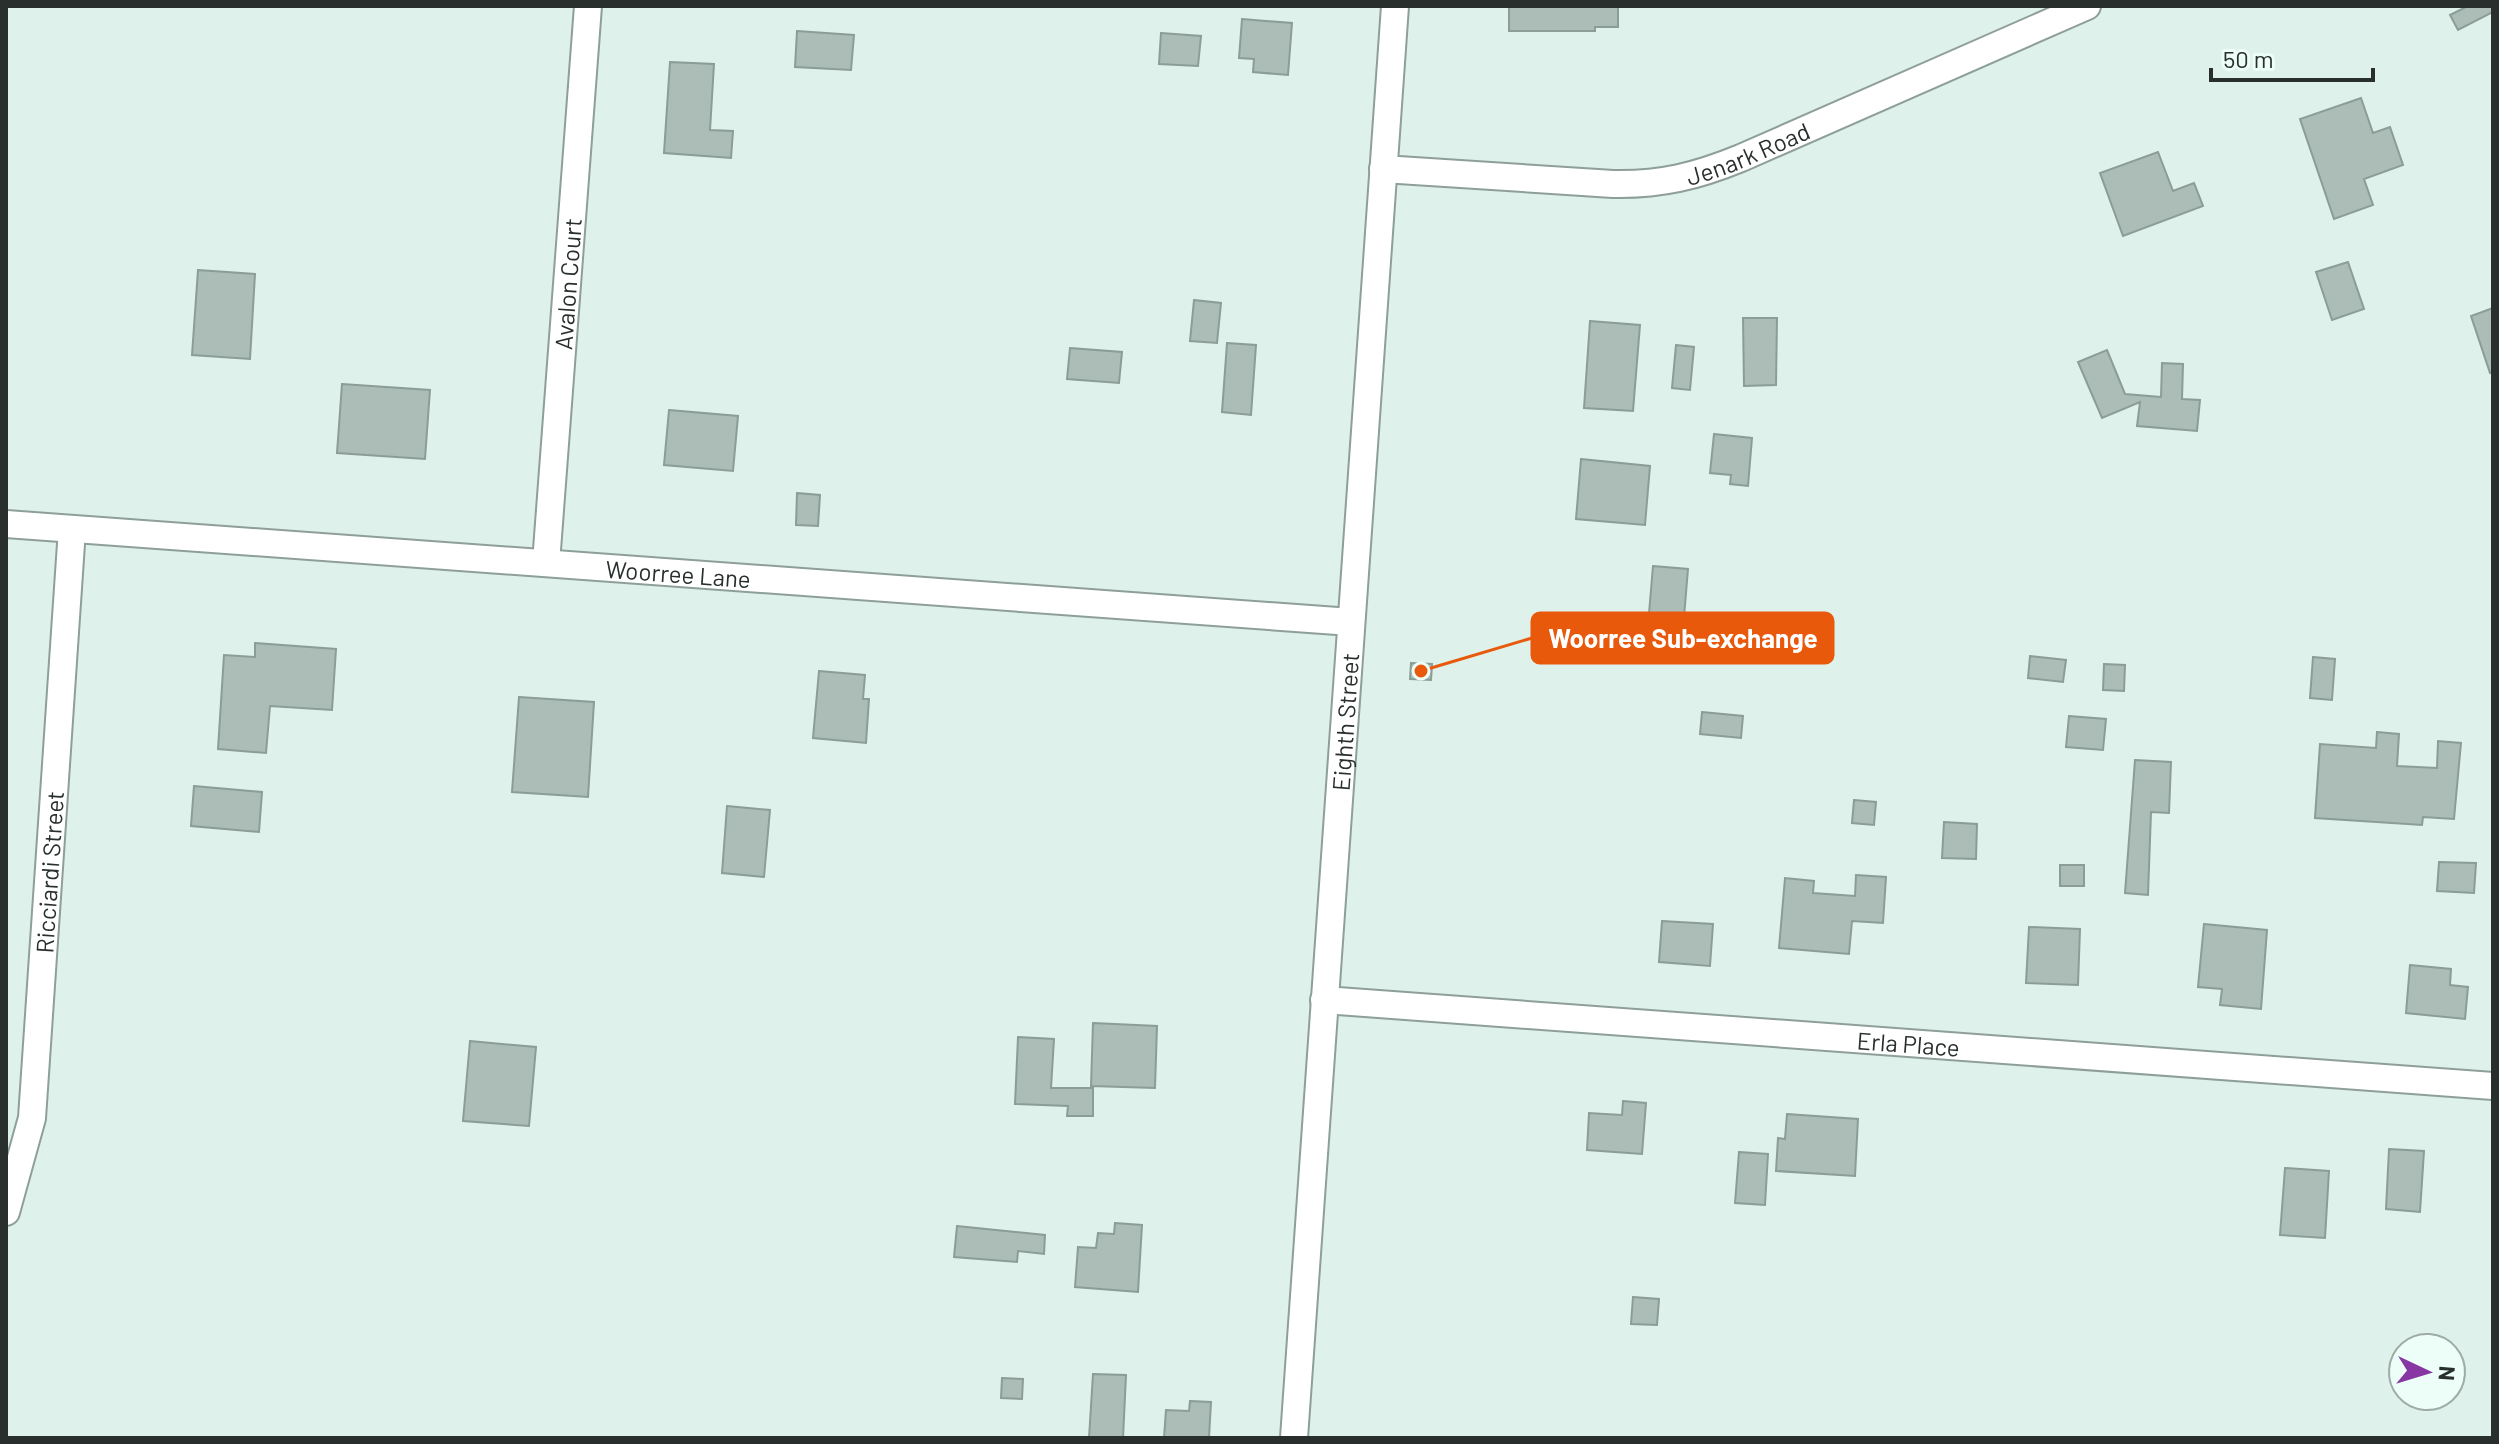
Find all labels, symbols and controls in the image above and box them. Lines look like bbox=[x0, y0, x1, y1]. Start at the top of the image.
scale bar bbox=[2211, 32, 2373, 82]
text: 50 m bbox=[2223, 44, 2274, 73]
street label: Jenark Road bbox=[1683, 115, 1814, 190]
street label: Avalon Court bbox=[548, 217, 586, 351]
street label: Woorree Lane bbox=[605, 553, 752, 593]
callout: Woorree Sub-exchange bbox=[1532, 613, 1833, 663]
text: Woorree Sub-exchange bbox=[1548, 622, 1818, 653]
street label: Eighth Street bbox=[1325, 652, 1364, 792]
street label: Ricciardi Street bbox=[29, 790, 69, 954]
street label: Erla Place bbox=[1856, 1025, 1961, 1061]
north arrow bbox=[2387, 1332, 2467, 1412]
text: N bbox=[2434, 1365, 2461, 1382]

